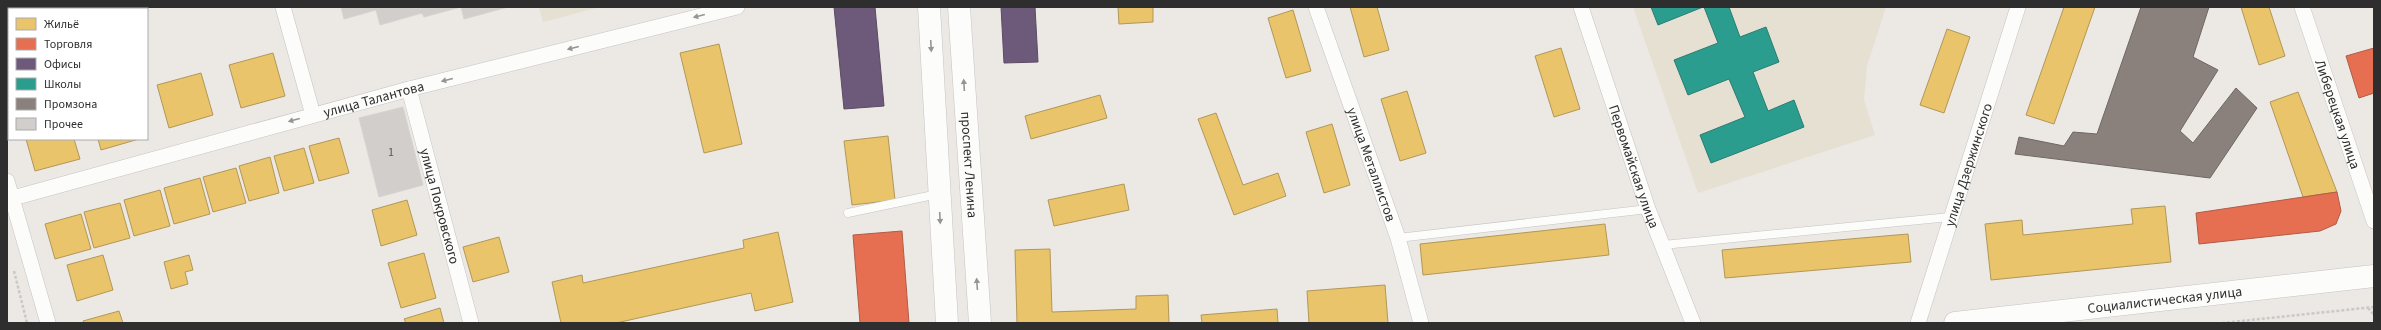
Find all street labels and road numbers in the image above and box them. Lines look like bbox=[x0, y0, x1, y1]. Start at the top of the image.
street label: Либерецкая улица bbox=[2309, 57, 2365, 172]
street label: улица Талантова bbox=[321, 77, 426, 123]
street label: улица Дзержинского bbox=[1940, 101, 1998, 229]
street label: Первомайская улица bbox=[1603, 102, 1664, 232]
street label: улица Металлистов bbox=[1341, 105, 1400, 224]
street label: проспект Ленина bbox=[955, 111, 982, 219]
street label: улица Покровского bbox=[414, 146, 464, 266]
street label: Социалистическая улица bbox=[2086, 282, 2243, 319]

